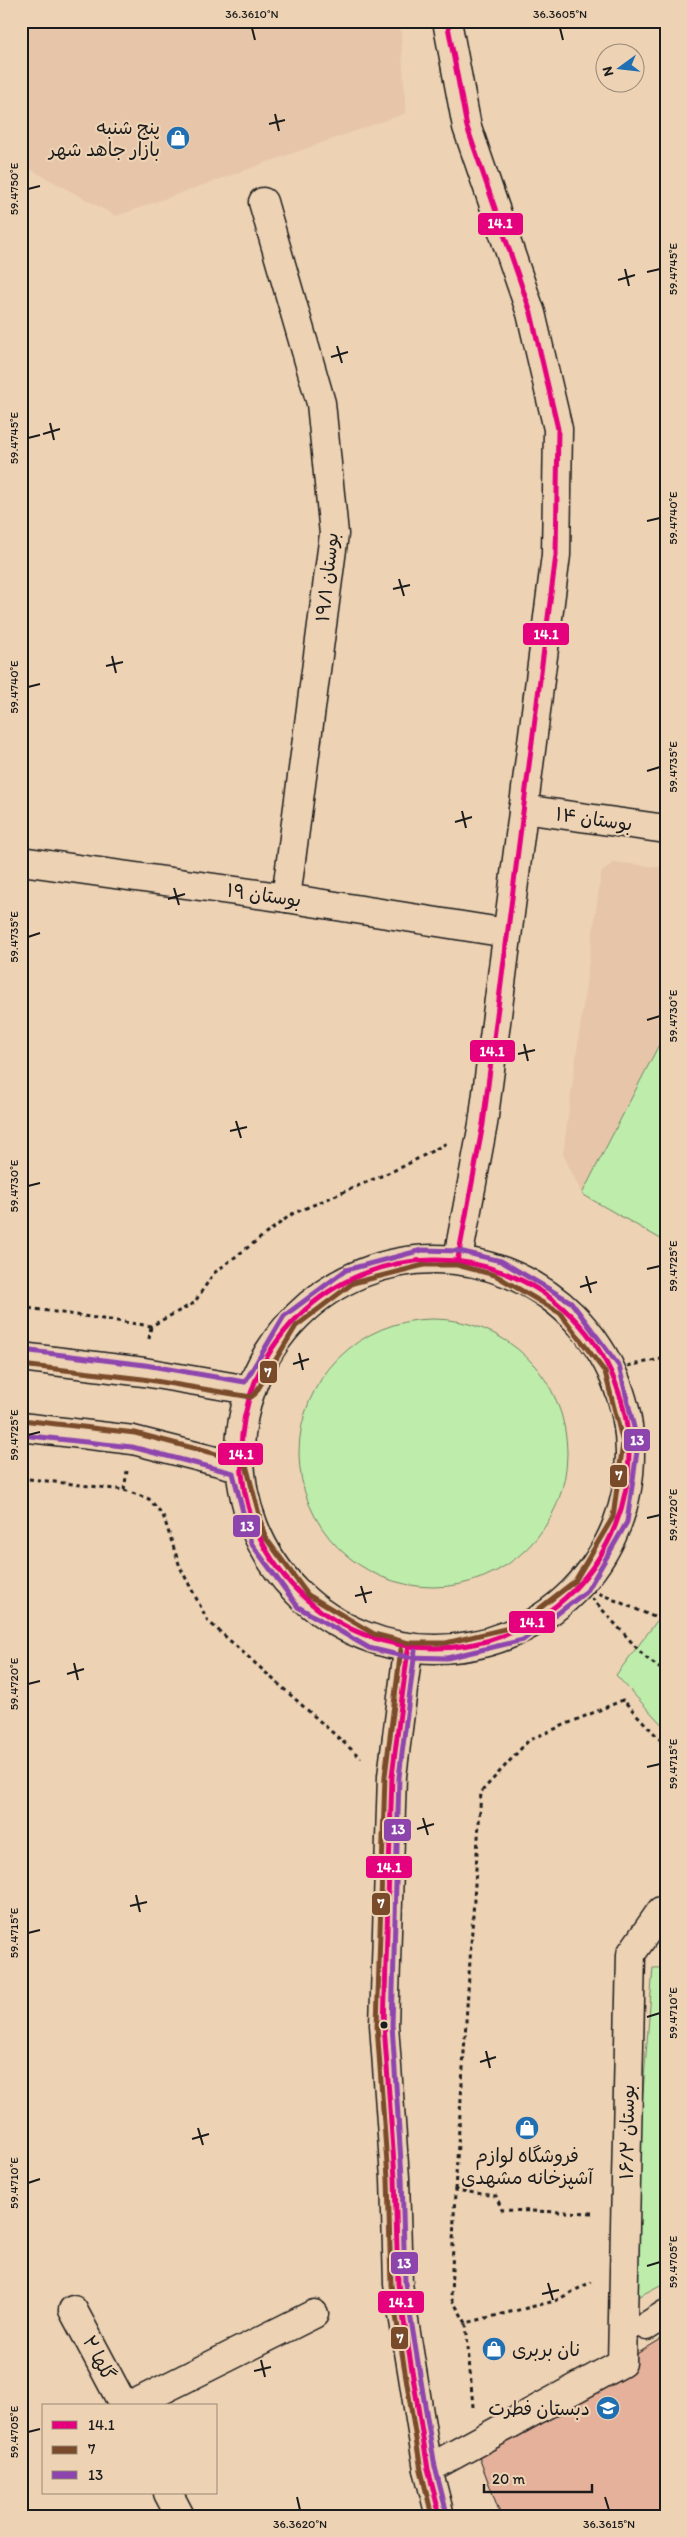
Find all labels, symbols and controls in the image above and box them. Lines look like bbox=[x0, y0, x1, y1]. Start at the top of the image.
text: 36.3610°N bbox=[225, 7, 279, 21]
text: 36.3605°N bbox=[533, 7, 587, 21]
north arrow bbox=[594, 42, 644, 92]
text: N bbox=[598, 64, 617, 78]
place label: پنج شنبه بازار جاهد شهر bbox=[47, 116, 160, 161]
shop icon: پنج شنبه بازار جاهد شهر bbox=[165, 125, 191, 151]
text: 59.4750°E bbox=[7, 162, 21, 215]
line badge: 14.1 bbox=[477, 212, 524, 236]
text: 14.1 bbox=[488, 215, 513, 232]
text: 59.4745°E bbox=[666, 242, 680, 295]
text: 59.4745°E bbox=[7, 411, 21, 464]
text: 59.4740°E bbox=[666, 491, 680, 545]
street label: بوستان ۱۹/۱ bbox=[311, 531, 343, 623]
line badge: 14.1 bbox=[522, 622, 570, 646]
text: 14.1 bbox=[534, 626, 559, 643]
text: 59.4740°E bbox=[7, 660, 21, 714]
text: 59.4735°E bbox=[666, 741, 680, 793]
street label: بوستان ۱۴ bbox=[554, 802, 634, 836]
street label: بوستان ۱۹ bbox=[225, 878, 303, 912]
text: 59.4735°E bbox=[7, 911, 21, 963]
text: 59.4730°E bbox=[666, 989, 680, 1042]
line badge: 14.1 bbox=[469, 1039, 516, 1063]
text: 14.1 bbox=[480, 1043, 505, 1060]
text: 59.4730°E bbox=[7, 1159, 21, 1212]
text: 59.4725°E bbox=[666, 1240, 680, 1292]
line badge: 7 bbox=[259, 1360, 278, 1384]
text: 7 bbox=[264, 1364, 272, 1381]
text: 59.4725°E bbox=[7, 1409, 21, 1461]
line badge: 13 bbox=[623, 1428, 651, 1452]
text: 13 bbox=[630, 1432, 644, 1449]
line badge: 14.1 bbox=[217, 1442, 264, 1466]
text: 14.1 bbox=[229, 1446, 254, 1463]
line badge: 7 bbox=[609, 1464, 628, 1488]
text: 7 bbox=[615, 1467, 623, 1484]
text: 59.4720°E bbox=[666, 1488, 680, 1541]
line badge: 13 bbox=[232, 1514, 261, 1538]
text: 13 bbox=[240, 1518, 254, 1535]
line badge: 14.1 bbox=[508, 1610, 556, 1634]
text: 14.1 bbox=[520, 1614, 545, 1631]
text: 59.4720°E bbox=[7, 1657, 21, 1710]
text: 59.4715°E bbox=[666, 1738, 680, 1789]
line badge: 13 bbox=[383, 1818, 412, 1842]
text: 13 bbox=[391, 1821, 405, 1838]
line badge: 14.1 bbox=[365, 1855, 413, 1879]
text: 14.1 bbox=[377, 1859, 402, 1876]
line badge: 7 bbox=[371, 1892, 391, 1916]
text: 7 bbox=[377, 1895, 385, 1912]
text: 59.4715°E bbox=[7, 1907, 21, 1958]
text: 59.4710°E bbox=[666, 1987, 680, 2039]
unlabelled marker bbox=[379, 2020, 389, 2030]
street label: بوستان ۱۶/۲ bbox=[615, 2084, 639, 2180]
shop icon: فروشگاه لوازم آشپزخانه مشهدی bbox=[514, 2115, 540, 2141]
place label: فروشگاه لوازم آشپزخانه مشهدی bbox=[461, 2144, 594, 2190]
text: 59.4710°E bbox=[7, 2157, 21, 2209]
text: 59.4705°E bbox=[666, 2235, 680, 2288]
line badge: 13 bbox=[390, 2251, 419, 2275]
text: 13 bbox=[397, 2255, 411, 2272]
line badge: 14.1 bbox=[377, 2290, 425, 2314]
text: 14.1 bbox=[389, 2294, 414, 2311]
line badge: 7 bbox=[390, 2326, 409, 2350]
text: 7 bbox=[396, 2330, 404, 2347]
street label: گلها ۲ bbox=[78, 2332, 120, 2384]
shop icon: نان بربری bbox=[481, 2336, 507, 2362]
place label: نان بربری bbox=[512, 2338, 580, 2361]
school or university icon: دبستان فطرت bbox=[595, 2395, 621, 2421]
place label: دبستان فطرت bbox=[488, 2397, 590, 2420]
legend bbox=[42, 2404, 218, 2494]
text: 59.4705°E bbox=[7, 2405, 21, 2458]
text: 14.1 bbox=[88, 2416, 115, 2434]
text: 7 bbox=[88, 2440, 96, 2458]
scale bar bbox=[484, 2462, 592, 2494]
text: 13 bbox=[88, 2466, 103, 2484]
text: 20 m bbox=[492, 2470, 526, 2488]
text: 36.3620°N bbox=[273, 2517, 327, 2531]
text: 36.3615°N bbox=[583, 2517, 635, 2531]

